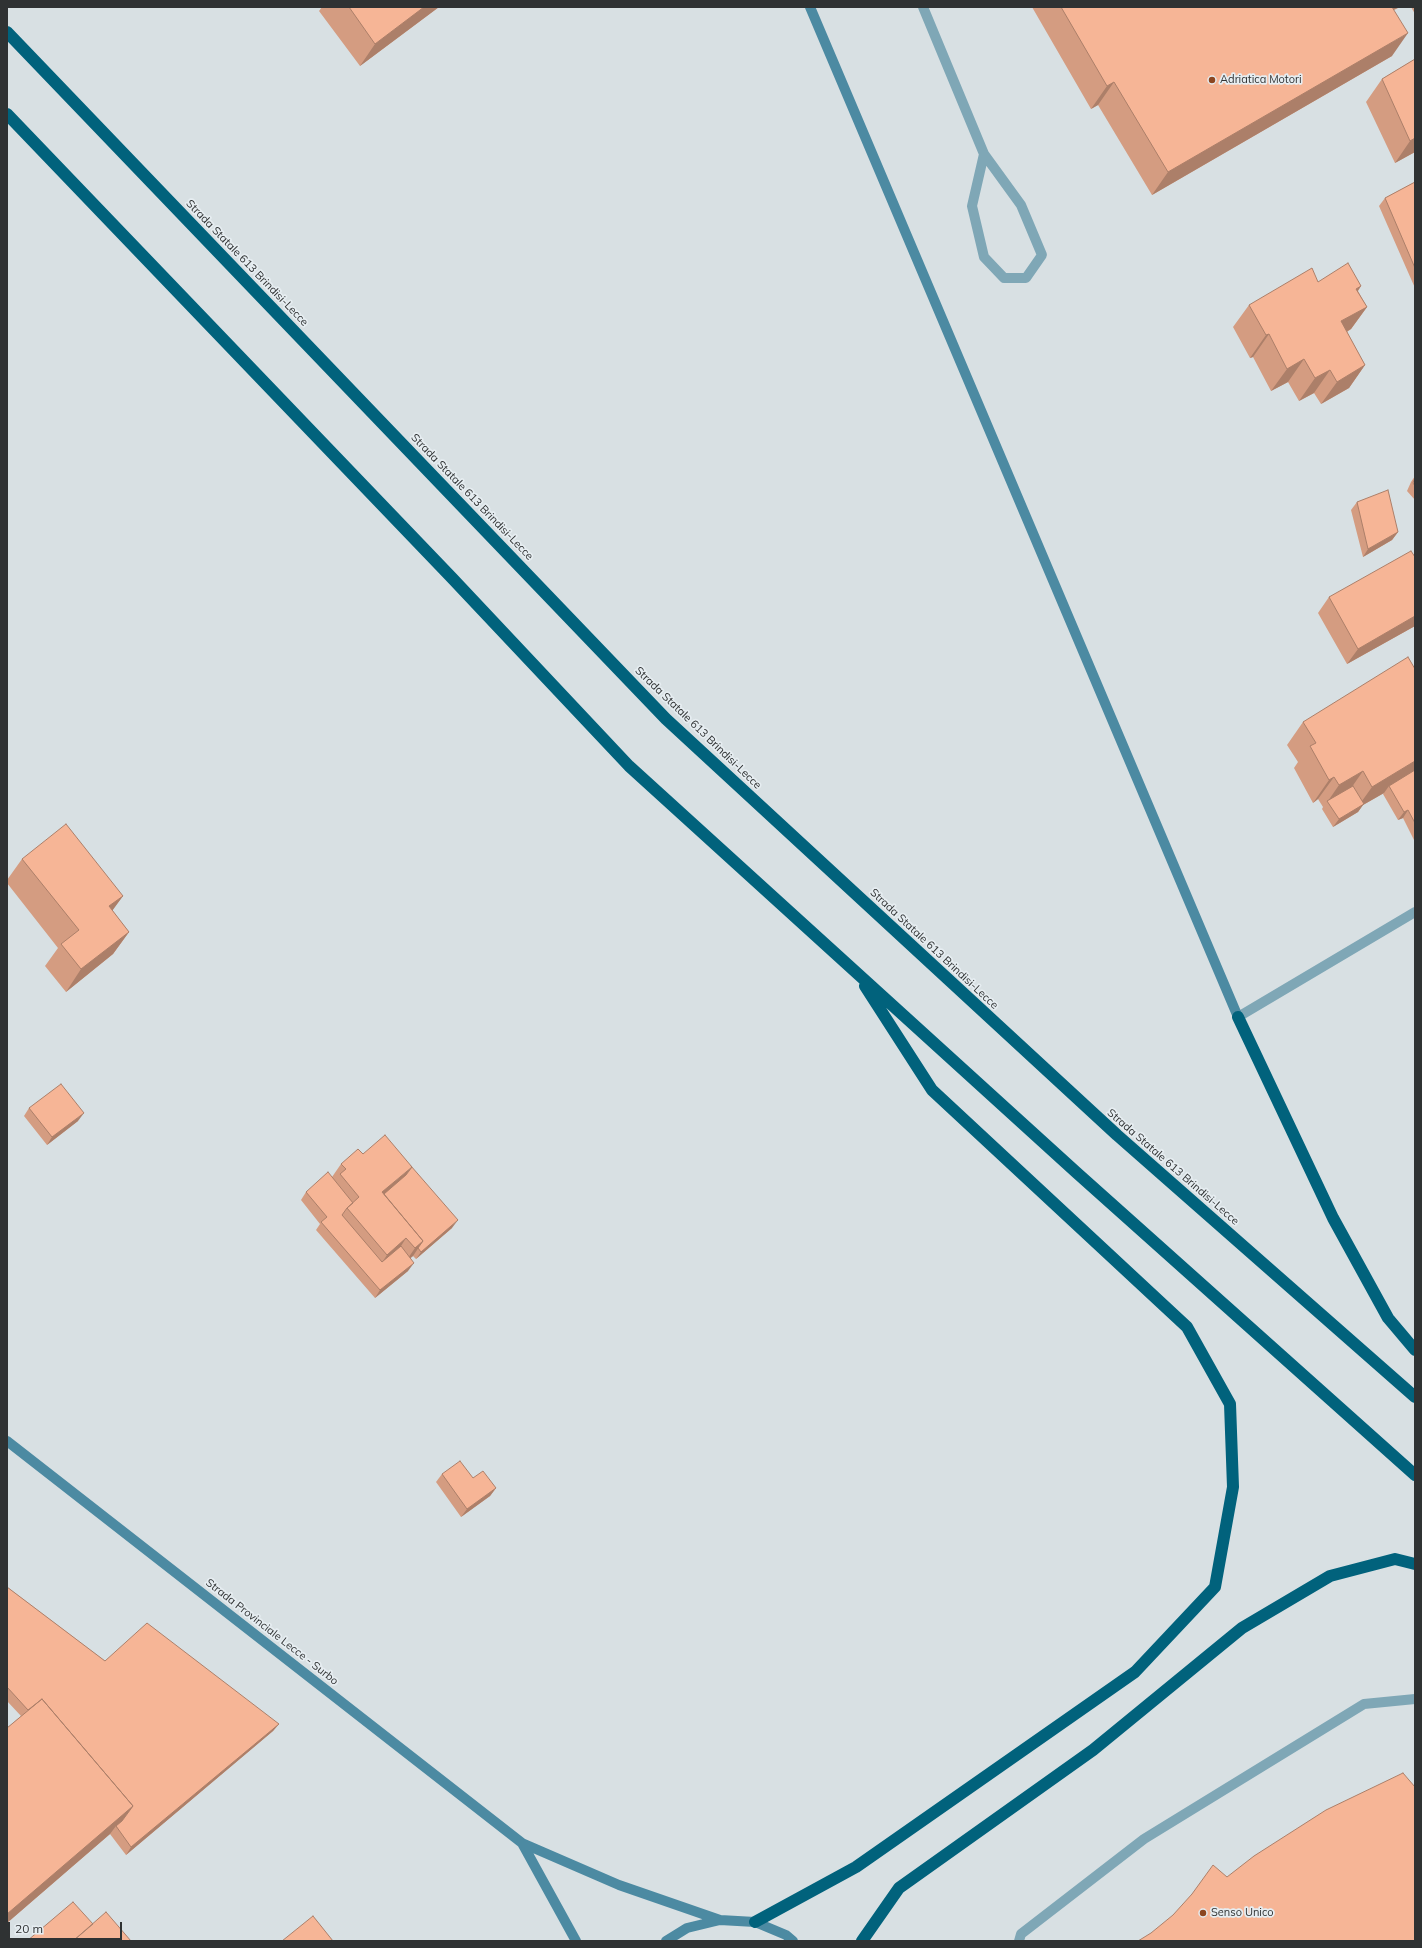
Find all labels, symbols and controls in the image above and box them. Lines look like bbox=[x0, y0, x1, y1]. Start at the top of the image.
place label: Adriatica Motori bbox=[1220, 73, 1302, 87]
marker: Adriatica Motori bbox=[1207, 75, 1217, 85]
street label: Strada Statale 613 Brindisi-Lecce bbox=[183, 197, 311, 329]
street label: Strada Statale 613 Brindisi-Lecce bbox=[408, 431, 536, 563]
street label: Strada Statale 613 Brindisi-Lecce bbox=[632, 664, 764, 792]
street label: Strada Statale 613 Brindisi-Lecce bbox=[867, 886, 1001, 1012]
street label: Strada Statale 613 Brindisi-Lecce bbox=[1104, 1106, 1242, 1228]
street label: Strada Provinciale Lecce - Surbo bbox=[203, 1576, 341, 1688]
place label: Senso Unico bbox=[1211, 1906, 1274, 1920]
marker: Senso Unico bbox=[1198, 1908, 1208, 1918]
scale bar bbox=[10, 1914, 124, 1940]
text: 20 m bbox=[15, 1921, 43, 1936]

